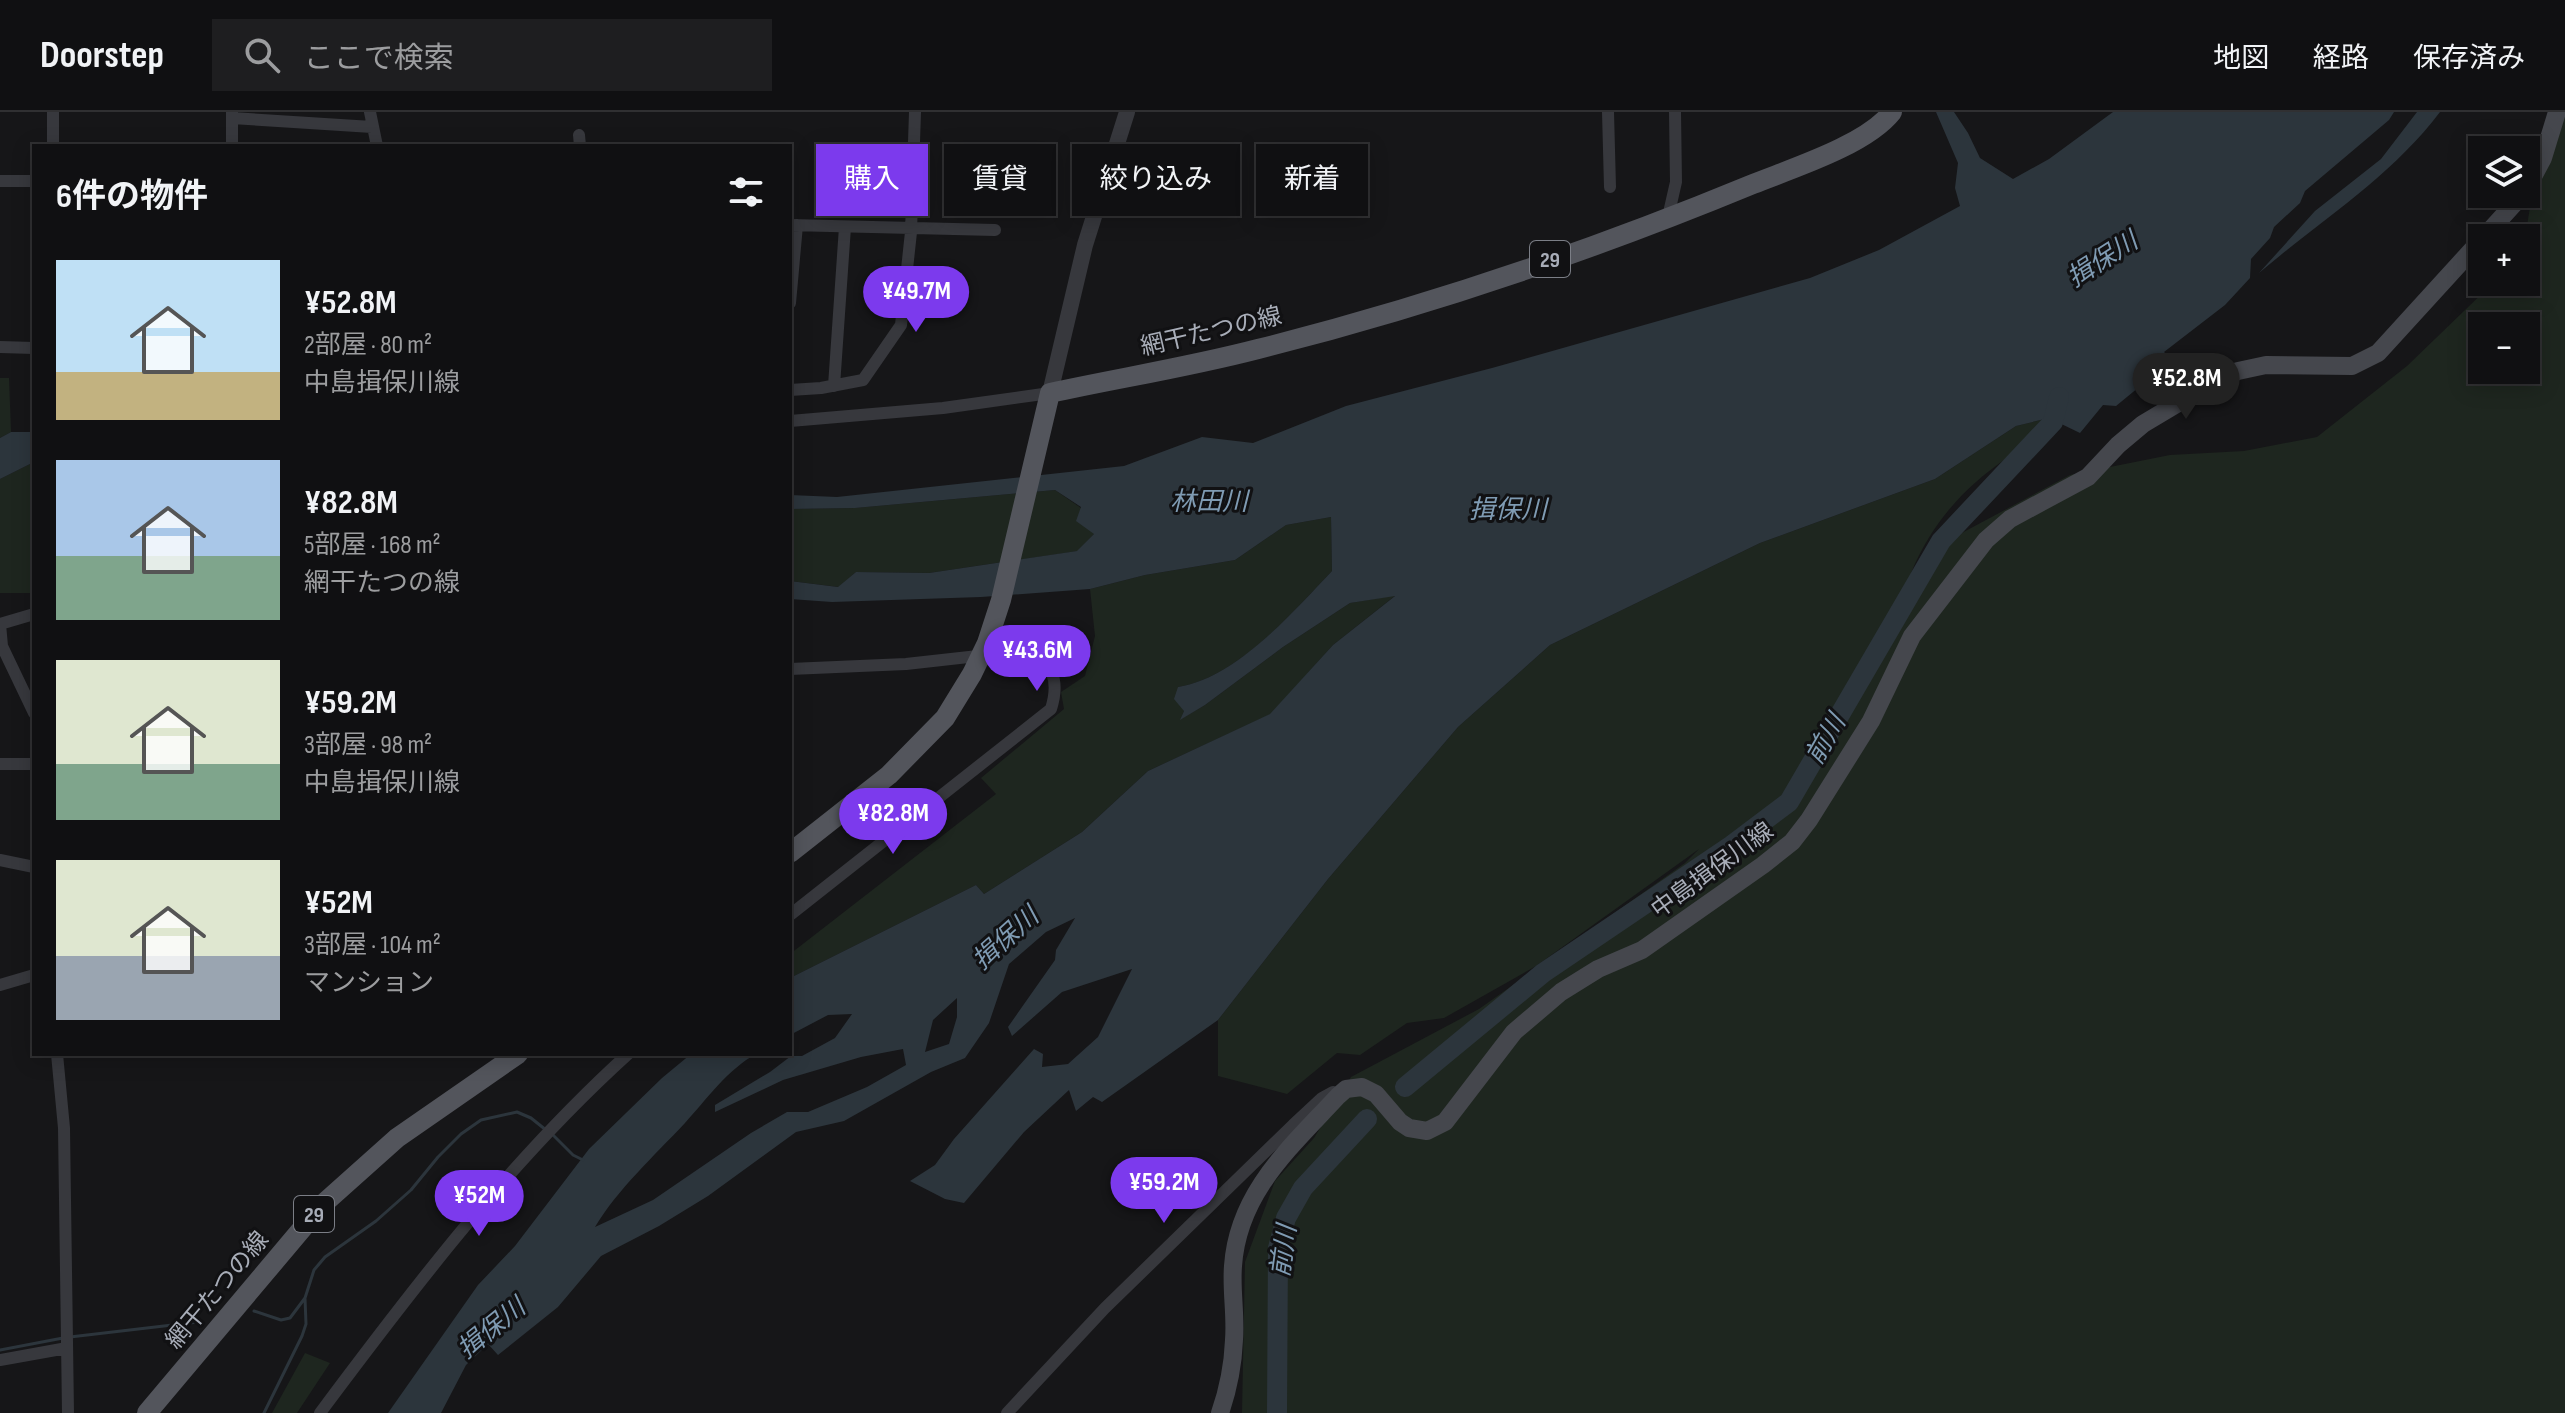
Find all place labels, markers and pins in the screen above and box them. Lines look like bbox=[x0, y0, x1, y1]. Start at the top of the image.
pin: ¥49.7M bbox=[851, 266, 981, 334]
pin: ¥52.8M bbox=[2121, 353, 2251, 421]
pin: ¥43.6M bbox=[972, 625, 1102, 693]
pin: ¥82.8M bbox=[828, 788, 958, 856]
pin: ¥59.2M bbox=[1099, 1157, 1229, 1225]
pin: ¥52M bbox=[432, 1170, 526, 1238]

